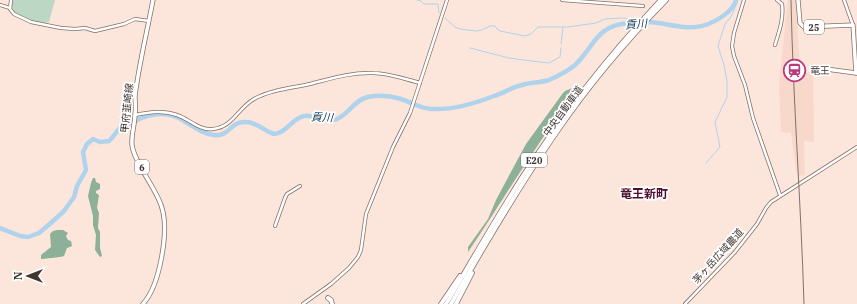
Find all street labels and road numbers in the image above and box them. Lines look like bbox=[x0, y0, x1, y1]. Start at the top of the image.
road number: 25 bbox=[804, 20, 824, 34]
street label: 甲府韮崎線 bbox=[118, 82, 136, 134]
street label: 中央自動車道 bbox=[540, 83, 586, 139]
road number: E20 bbox=[521, 153, 547, 167]
road number: 6 bbox=[135, 160, 149, 174]
street label: 茅ヶ岳広域農道 bbox=[690, 226, 746, 286]

